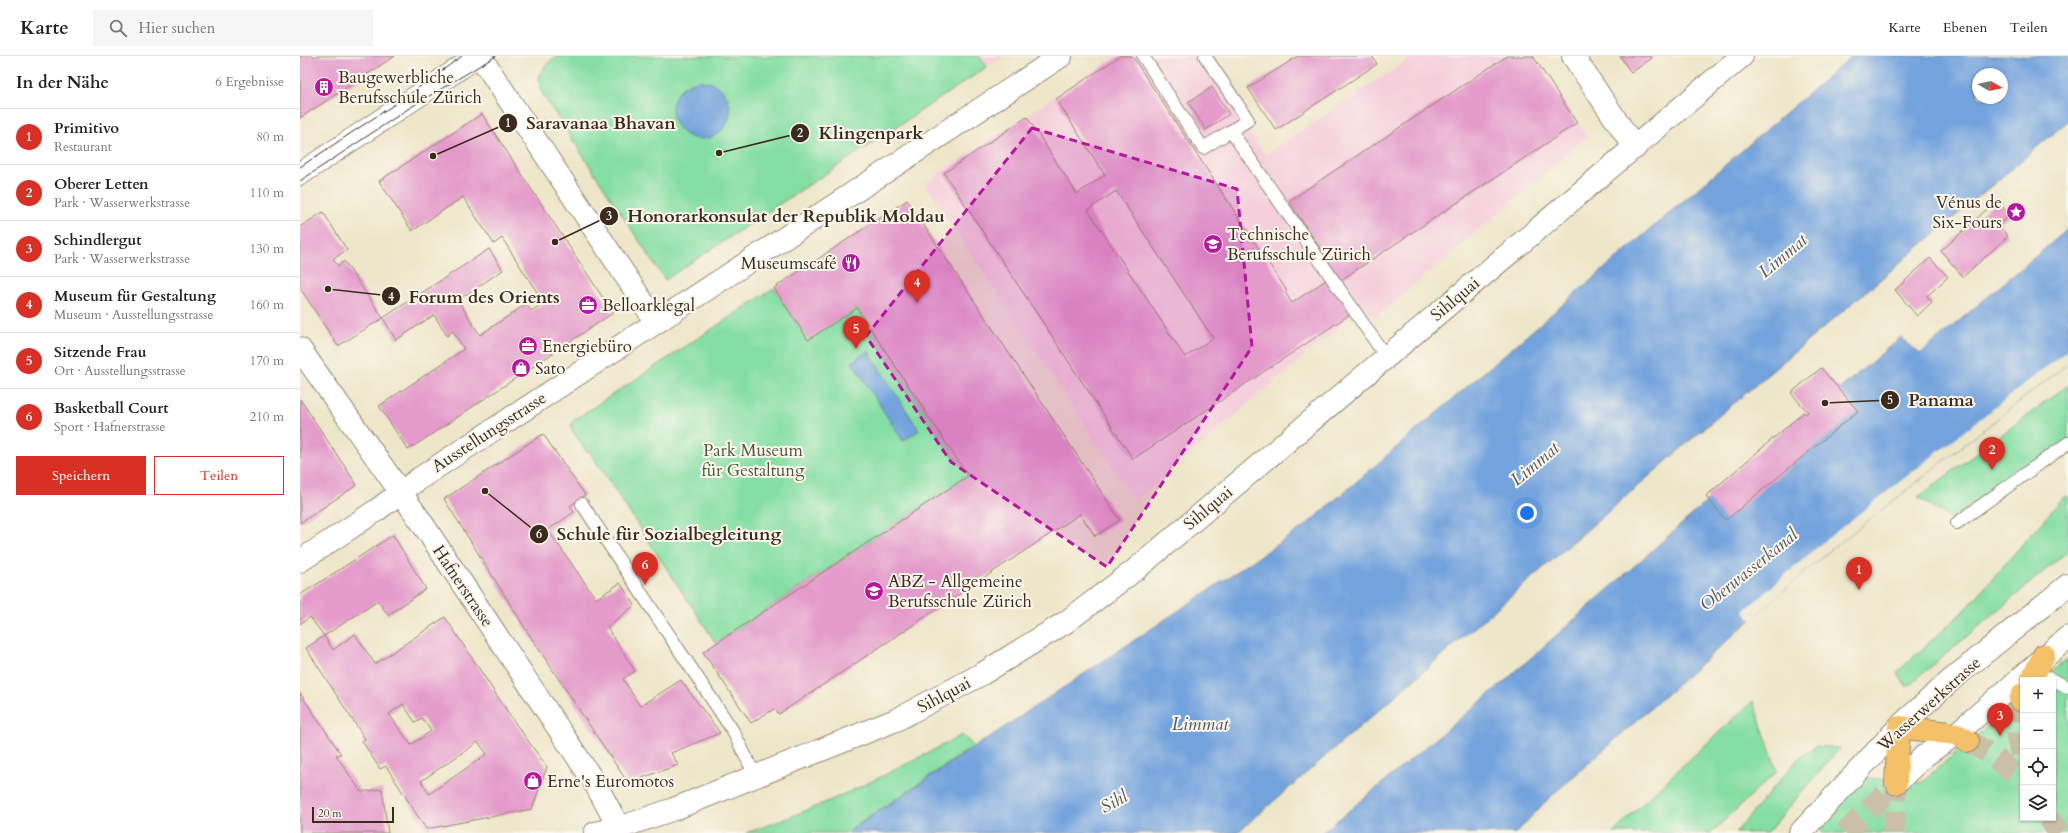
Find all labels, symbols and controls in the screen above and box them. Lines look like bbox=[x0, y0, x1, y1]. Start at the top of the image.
search box bbox=[93, 10, 373, 46]
text: Karte bbox=[20, 15, 69, 41]
icon: search bbox=[107, 17, 129, 39]
text: Hier suchen bbox=[139, 18, 215, 38]
text: Karte bbox=[1888, 18, 1921, 37]
text: Ebenen bbox=[1943, 18, 1988, 37]
text: Teilen bbox=[2010, 18, 2048, 37]
place label: Baugewerbliche Berufsschule Zürich bbox=[338, 66, 483, 109]
north arrow bbox=[1972, 68, 2008, 104]
text: In der Nähe bbox=[16, 71, 109, 94]
text: 6 Ergebnisse bbox=[215, 73, 284, 91]
building icon: Baugewerbliche Berufsschule Zürich bbox=[313, 76, 335, 98]
callout: Saravanaa Bhavan bbox=[498, 108, 684, 138]
text: Saravanaa Bhavan bbox=[526, 111, 676, 136]
text: 1 bbox=[505, 115, 511, 131]
text: Primitivo bbox=[54, 118, 119, 138]
callout: Klingenpark bbox=[790, 118, 931, 148]
text: Klingenpark bbox=[818, 121, 924, 146]
text: 2 bbox=[797, 125, 803, 141]
text: 1 bbox=[26, 128, 32, 146]
text: 80 m bbox=[256, 128, 284, 146]
text: Restaurant bbox=[54, 138, 112, 156]
text: Oberer Letten bbox=[54, 174, 149, 194]
text: 2 bbox=[26, 184, 32, 202]
text: 110 m bbox=[250, 184, 284, 202]
place label: Vénus de Six-Fours bbox=[1933, 191, 2002, 234]
text: Park · Wasserwerkstrasse bbox=[54, 194, 190, 212]
callout: Honorarkonsulat der Republik Moldau bbox=[599, 201, 953, 231]
place icon: Vénus de Six-Fours bbox=[2005, 201, 2027, 223]
text: Honorarkonsulat der Republik Moldau bbox=[627, 204, 945, 229]
text: 3 bbox=[606, 208, 612, 224]
place label: Technische Berufsschule Zürich bbox=[1227, 223, 1372, 266]
water label: Limmat bbox=[1753, 228, 1813, 284]
text: Schindlergut bbox=[54, 230, 142, 250]
school or university icon: Technische Berufsschule Zürich bbox=[1202, 233, 1224, 255]
text: 3 bbox=[26, 240, 32, 258]
text: 130 m bbox=[250, 240, 284, 258]
text: Park · Wasserwerkstrasse bbox=[54, 250, 190, 268]
place label: Museumscafé bbox=[741, 252, 837, 275]
restaurant icon: Museumscafé bbox=[840, 252, 862, 274]
pin: 4 bbox=[904, 270, 930, 303]
street label: Sihlquai bbox=[1426, 272, 1485, 326]
callout: Forum des Orients bbox=[381, 281, 568, 311]
text: Forum des Orients bbox=[408, 285, 560, 310]
text: Museum für Gestaltung bbox=[54, 286, 216, 306]
text: 4 bbox=[388, 289, 394, 305]
office icon: Belloarklegal bbox=[577, 294, 599, 316]
place label: Belloarklegal bbox=[602, 294, 696, 317]
text: 4 bbox=[26, 296, 32, 314]
text: 160 m bbox=[250, 296, 284, 314]
text: Museum · Ausstellungsstrasse bbox=[54, 306, 213, 324]
pin: 5 bbox=[843, 316, 869, 349]
office icon: Energiebüro bbox=[517, 335, 539, 357]
place label: Energiebüro bbox=[542, 335, 632, 358]
text: Sitzende Frau bbox=[54, 342, 147, 362]
text: 5 bbox=[26, 352, 32, 370]
text: 170 m bbox=[250, 352, 284, 370]
shop icon: Sato bbox=[510, 357, 532, 379]
place label: Sato bbox=[535, 357, 565, 380]
text: Ort · Ausstellungsstrasse bbox=[54, 362, 186, 380]
callout: Panama bbox=[1880, 385, 1981, 415]
street label: Ausstellungsstrasse bbox=[427, 386, 551, 478]
text: Panama bbox=[1908, 388, 1974, 413]
text: 5 bbox=[1887, 392, 1893, 408]
text: Basketball Court bbox=[54, 398, 169, 418]
text: 6 bbox=[26, 408, 32, 426]
text: 210 m bbox=[250, 408, 284, 426]
text: Sport · Hafnerstrasse bbox=[54, 418, 165, 436]
water label: Limmat bbox=[1505, 436, 1565, 492]
pin: 2 bbox=[1979, 437, 2005, 470]
park label: Park Museum für Gestaltung bbox=[701, 439, 805, 482]
button: Speichern bbox=[16, 456, 146, 495]
button: Teilen bbox=[154, 456, 284, 495]
street label: Sihlquai bbox=[1179, 481, 1238, 535]
your location bbox=[1517, 503, 1537, 523]
callout: Schule für Sozialbegleitung bbox=[529, 519, 789, 549]
text: Schule für Sozialbegleitung bbox=[557, 522, 782, 547]
water label: Oberwasserkanal bbox=[1695, 522, 1804, 617]
text: 6 bbox=[536, 526, 542, 542]
street label: Hafnerstrasse bbox=[427, 541, 499, 631]
pin: 6 bbox=[632, 552, 658, 585]
pin: 1 bbox=[1846, 557, 1872, 590]
place label: ABZ - Allgemeine Berufsschule Zürich bbox=[888, 570, 1033, 613]
school or university icon: ABZ - Allgemeine Berufsschule Zürich bbox=[863, 580, 885, 602]
street label: Wasserwerkstrasse bbox=[1872, 651, 1986, 757]
street label: Sihlquai bbox=[913, 671, 975, 719]
map controls bbox=[2020, 677, 2056, 821]
button: + bbox=[2020, 677, 2056, 713]
pin: 3 bbox=[1987, 703, 2013, 736]
water label: Limmat bbox=[1172, 712, 1229, 737]
button: − bbox=[2020, 713, 2056, 749]
button: locate bbox=[2020, 749, 2056, 785]
shop icon: Erne's Euromotos bbox=[522, 770, 544, 792]
place label: Erne's Euromotos bbox=[547, 770, 675, 793]
water label: Sihl bbox=[1095, 784, 1133, 820]
button: layers bbox=[2020, 785, 2056, 821]
scale bar bbox=[312, 805, 394, 824]
text: 20 m bbox=[318, 806, 342, 821]

